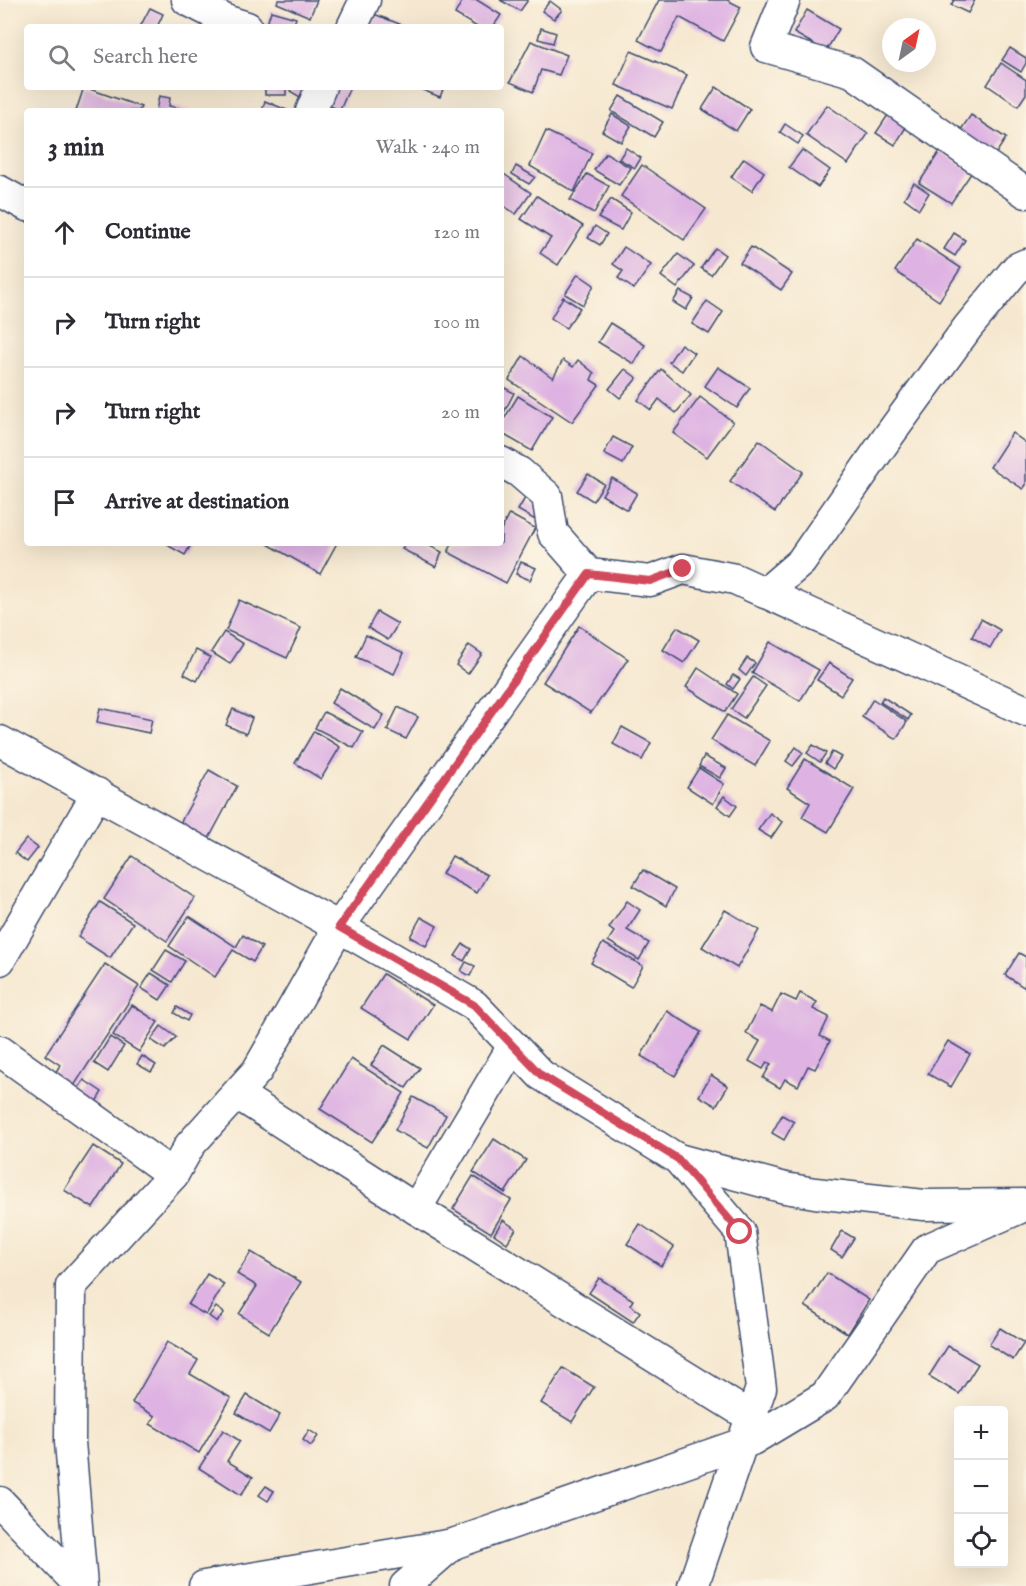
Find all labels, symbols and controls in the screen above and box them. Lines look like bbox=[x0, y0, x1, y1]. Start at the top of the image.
north arrow bbox=[882, 18, 936, 72]
search box bbox=[24, 24, 504, 90]
icon: search bbox=[45, 41, 78, 74]
text: Search here bbox=[93, 43, 198, 71]
text: 3 min bbox=[48, 131, 104, 164]
text: Walk · 240 m bbox=[375, 135, 480, 160]
icon: ahead bbox=[48, 216, 81, 249]
text: Continue bbox=[105, 218, 191, 246]
text: 120 m bbox=[434, 220, 480, 245]
icon: right bbox=[48, 306, 81, 339]
text: Turn right bbox=[105, 308, 200, 336]
text: 100 m bbox=[433, 310, 480, 335]
icon: right bbox=[48, 396, 81, 429]
text: Turn right bbox=[105, 398, 200, 426]
text: 20 m bbox=[441, 400, 480, 425]
icon: arrive bbox=[48, 486, 81, 519]
text: Arrive at destination bbox=[105, 488, 289, 516]
route end bbox=[669, 555, 695, 581]
route start bbox=[726, 1218, 752, 1244]
map controls bbox=[954, 1406, 1008, 1568]
button: + bbox=[954, 1406, 1008, 1460]
button: − bbox=[954, 1460, 1008, 1514]
button: locate bbox=[954, 1514, 1008, 1568]

